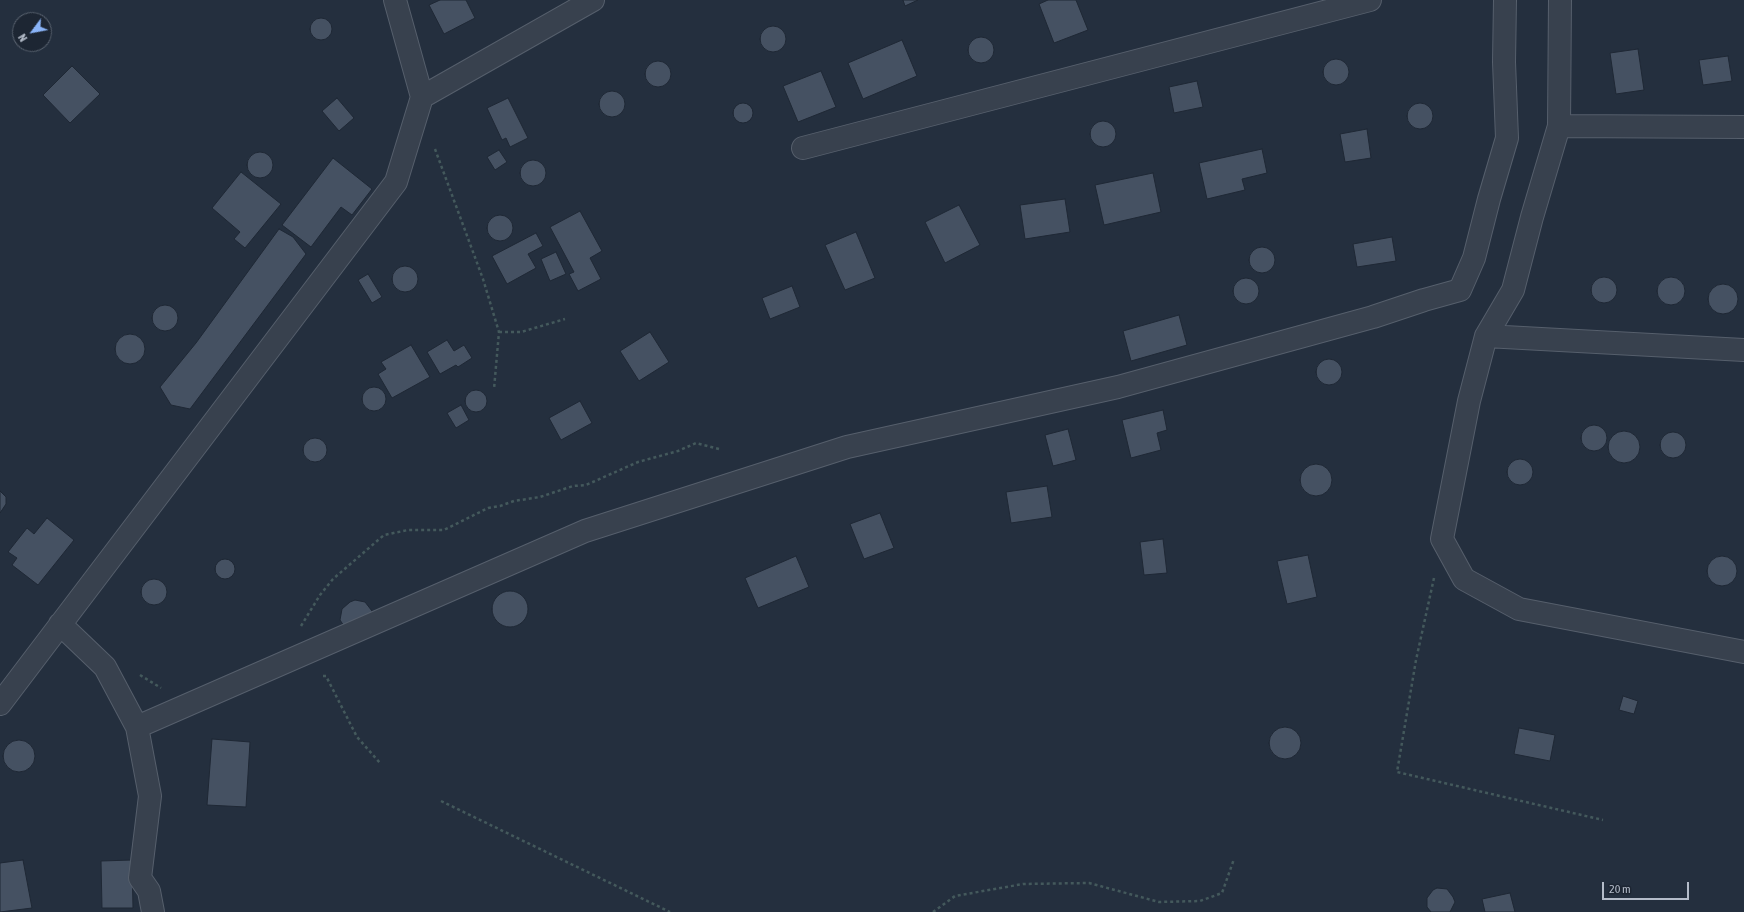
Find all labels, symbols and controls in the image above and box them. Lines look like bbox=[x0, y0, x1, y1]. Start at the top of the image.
north arrow bbox=[12, 12, 52, 52]
text: N bbox=[16, 32, 29, 44]
scale bar bbox=[1604, 874, 1691, 900]
text: 20 m bbox=[1609, 882, 1631, 896]

